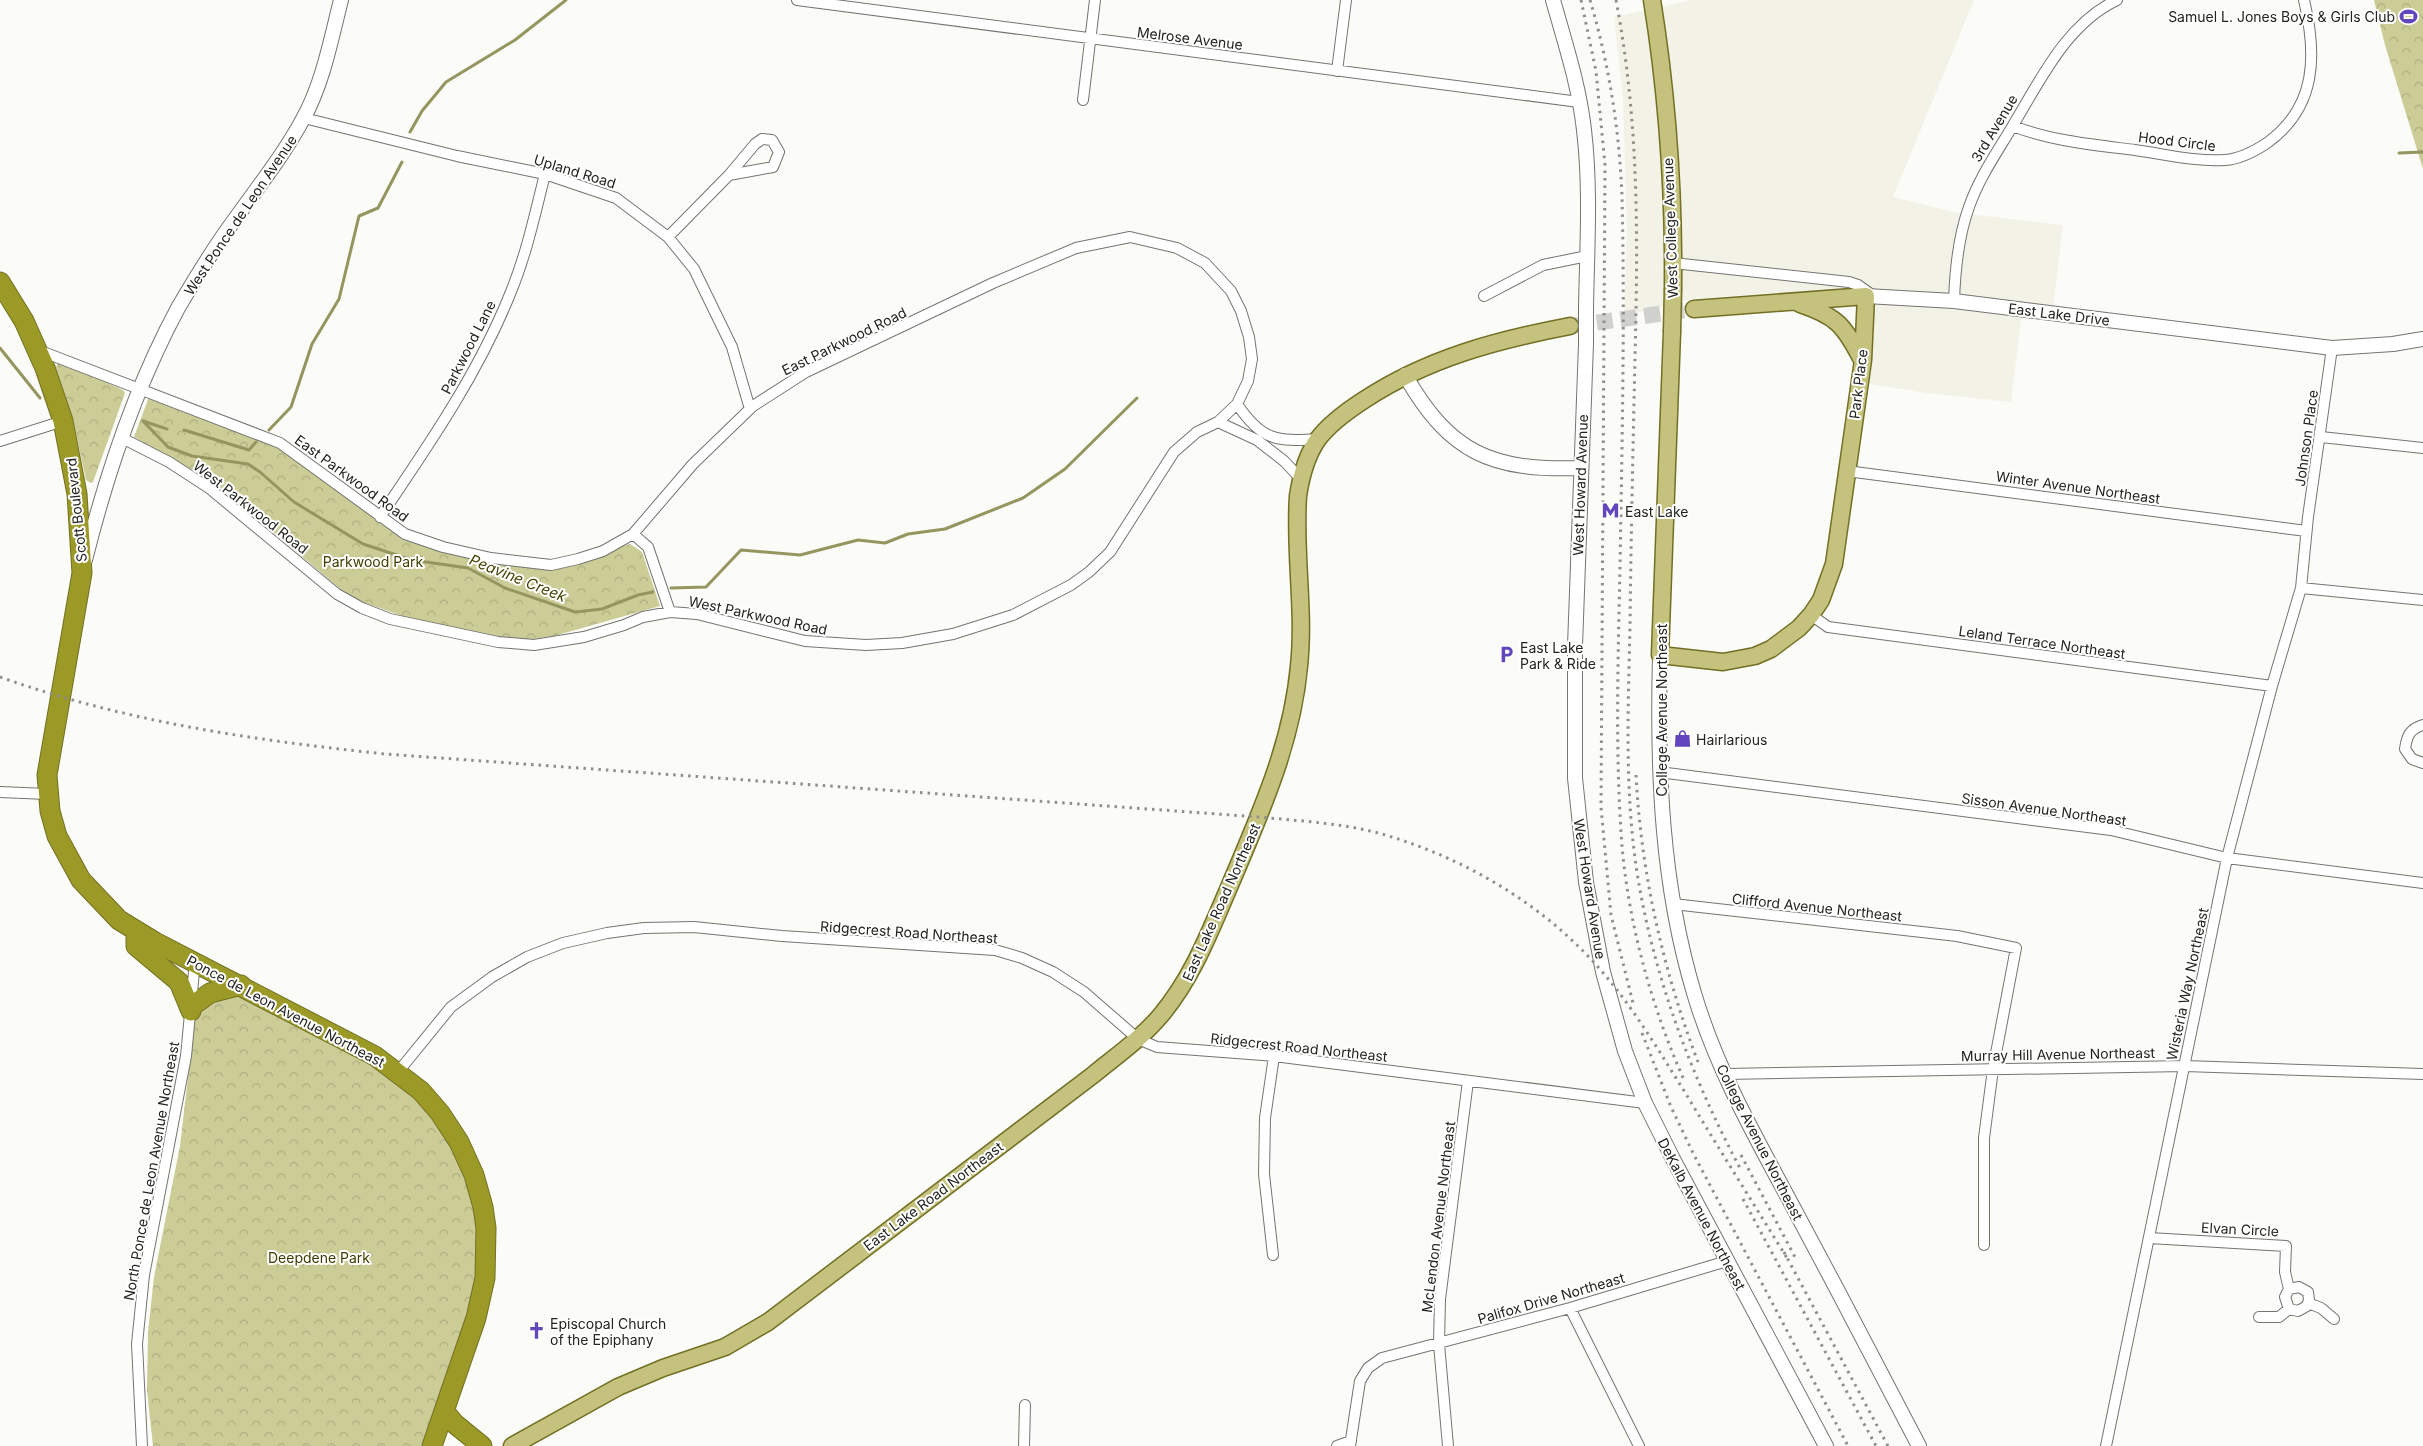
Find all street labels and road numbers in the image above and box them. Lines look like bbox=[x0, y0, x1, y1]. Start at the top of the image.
street label: Melrose Avenue bbox=[1136, 23, 1244, 53]
street label: 3rd Avenue bbox=[1967, 91, 2021, 165]
street label: Hood Circle bbox=[2137, 128, 2217, 154]
street label: West Ponce de Leon Avenue bbox=[180, 132, 300, 298]
street label: Upland Road bbox=[532, 150, 618, 192]
street label: West College Avenue bbox=[1659, 157, 1681, 299]
street label: Parkwood Lane bbox=[437, 297, 499, 397]
street label: East Lake Drive bbox=[2007, 299, 2111, 329]
street label: East Parkwood Road bbox=[779, 303, 909, 379]
street label: Park Place bbox=[1845, 348, 1871, 420]
street label: Johnson Place bbox=[2291, 389, 2321, 487]
street label: West Howard Avenue bbox=[1569, 414, 1591, 556]
street label: East Parkwood Road bbox=[292, 431, 412, 525]
street label: Scott Boulevard bbox=[62, 457, 90, 563]
street label: West Parkwood Road bbox=[190, 457, 312, 557]
street label: Winter Avenue Northeast bbox=[1995, 467, 2162, 507]
street label: West Parkwood Road bbox=[687, 592, 829, 638]
street label: Leland Terrace Northeast bbox=[1957, 622, 2127, 662]
street label: College Avenue Northeast bbox=[1653, 623, 1670, 796]
street label: Sisson Avenue Northeast bbox=[1960, 789, 2128, 829]
street label: West Howard Avenue bbox=[1571, 818, 1609, 960]
street label: East Lake Road Northeast bbox=[1179, 820, 1264, 983]
street label: Clifford Avenue Northeast bbox=[1731, 890, 1903, 924]
street label: Wisteria Way Northeast bbox=[2162, 906, 2212, 1062]
street label: Ridgecrest Road Northeast bbox=[820, 917, 999, 947]
street label: Ponce de Leon Avenue Northeast bbox=[184, 951, 388, 1071]
street label: Ridgecrest Road Northeast bbox=[1210, 1029, 1389, 1065]
street label: North Ponce de Leon Avenue Northeast bbox=[120, 1040, 182, 1302]
street label: Murray Hill Avenue Northeast bbox=[1961, 1044, 2156, 1064]
street label: College Avenue Northeast bbox=[1713, 1061, 1807, 1223]
street label: McLendon Avenue Northeast bbox=[1418, 1120, 1458, 1314]
street label: DeKalb Avenue Northeast bbox=[1655, 1135, 1750, 1293]
street label: East Lake Road Northeast bbox=[860, 1138, 1007, 1254]
street label: Elvan Circle bbox=[2201, 1218, 2279, 1240]
street label: Palifox Drive Northeast bbox=[1476, 1269, 1627, 1327]

